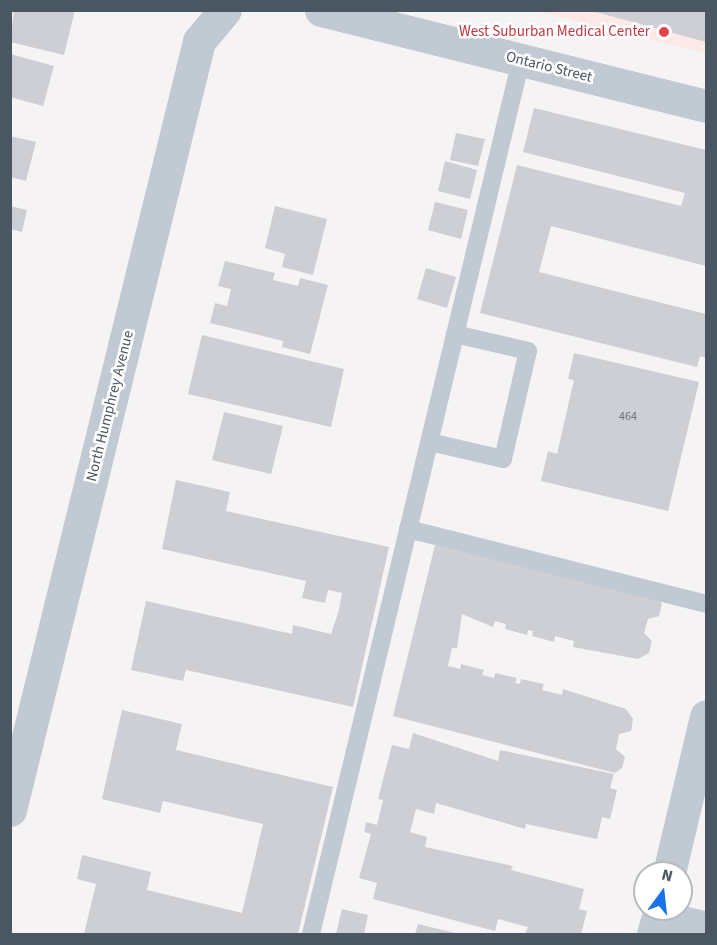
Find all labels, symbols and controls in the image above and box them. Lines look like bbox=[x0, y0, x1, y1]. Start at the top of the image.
place label: West Suburban Medical Center bbox=[459, 23, 650, 41]
marker: West Suburban Medical Center bbox=[655, 23, 673, 41]
street label: Ontario Street bbox=[504, 48, 594, 86]
street label: North Humphrey Avenue bbox=[83, 329, 137, 483]
house number: 464 bbox=[619, 410, 637, 424]
north arrow bbox=[633, 861, 693, 921]
text: N bbox=[659, 864, 675, 888]

